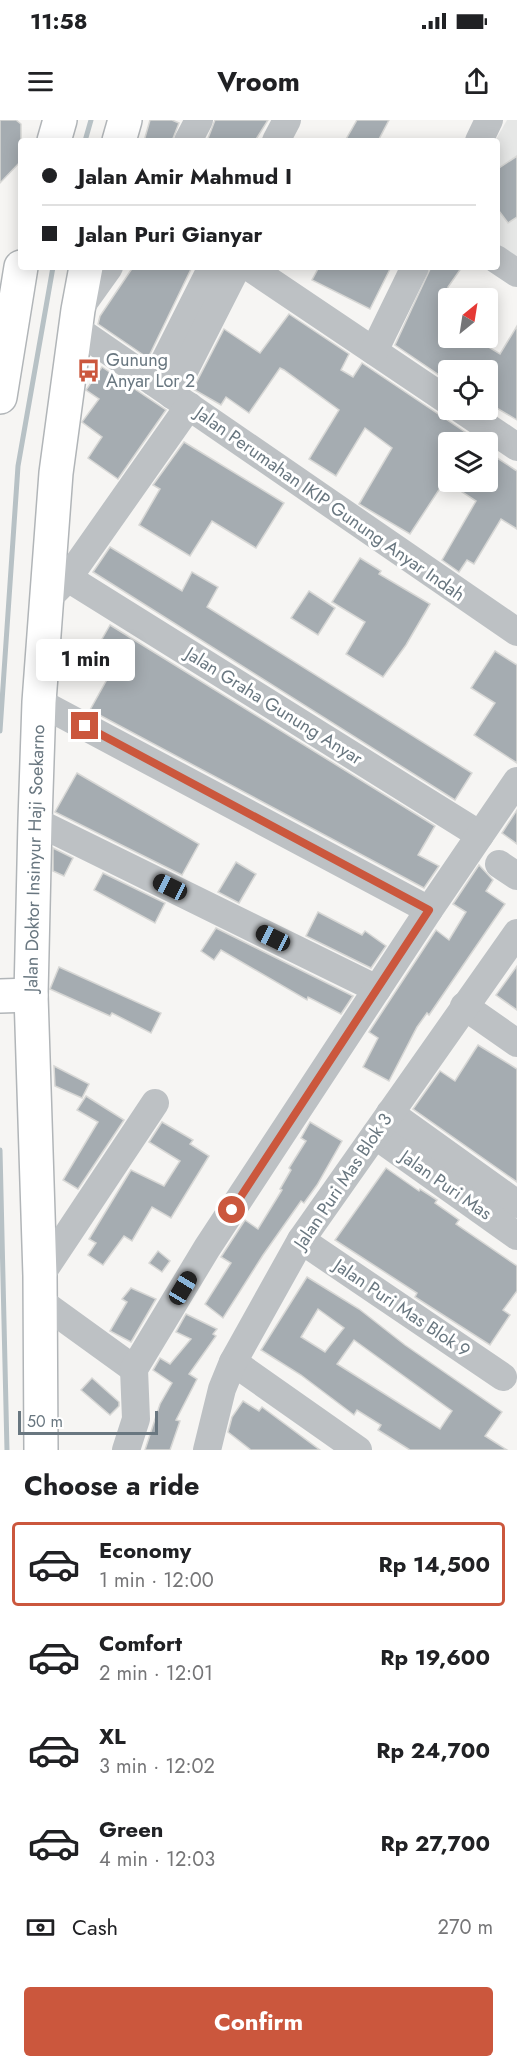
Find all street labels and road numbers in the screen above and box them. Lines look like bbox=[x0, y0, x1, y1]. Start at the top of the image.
street label: Jalan Perumahan IKIP Gunung Anyar Indah bbox=[188, 399, 470, 608]
street label: Jalan Graha Gunung Anyar bbox=[179, 640, 368, 772]
street label: Jalan Doktor Insinyur Haji Soekarno bbox=[18, 724, 51, 994]
street label: Jalan Puri Mas Blok 3 bbox=[287, 1108, 398, 1256]
street label: Jalan Puri Mas bbox=[393, 1143, 497, 1226]
street label: Jalan Puri Mas Blok 9 bbox=[327, 1252, 475, 1363]

